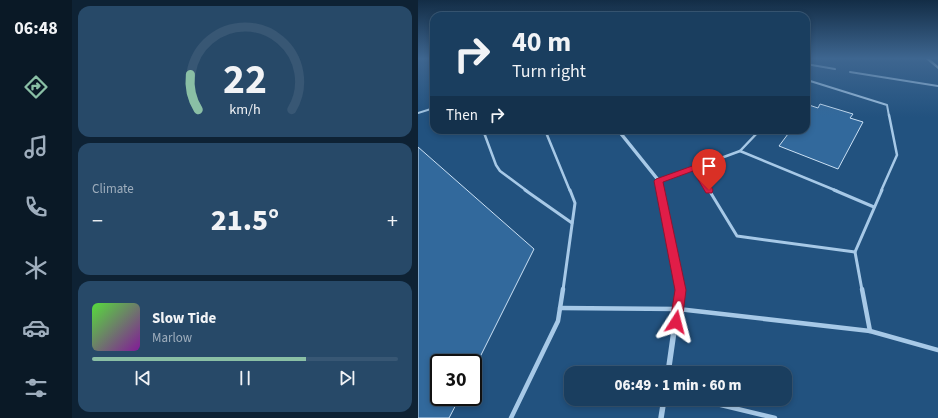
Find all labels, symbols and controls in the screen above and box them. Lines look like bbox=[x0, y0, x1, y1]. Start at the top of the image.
text: 06:48 bbox=[14, 16, 58, 41]
text: 40 m bbox=[512, 22, 571, 62]
icon: right bbox=[446, 28, 498, 80]
text: 22 bbox=[223, 49, 267, 109]
text: Turn right bbox=[512, 59, 586, 84]
icon: directions bbox=[22, 73, 50, 101]
text: km/h bbox=[229, 98, 261, 119]
icon: right bbox=[486, 104, 508, 126]
text: Then bbox=[446, 105, 478, 126]
icon: music bbox=[22, 133, 50, 161]
pin bbox=[692, 149, 726, 190]
icon: arrive bbox=[698, 155, 720, 177]
text: Climate bbox=[92, 180, 134, 198]
icon: phone bbox=[22, 193, 50, 221]
text: 21.5° bbox=[211, 199, 279, 242]
text: − bbox=[92, 205, 103, 237]
text: + bbox=[387, 205, 398, 237]
icon: climate bbox=[22, 254, 50, 282]
position arrow bbox=[655, 301, 697, 343]
text: Slow Tide bbox=[152, 308, 216, 329]
icon: car bbox=[22, 314, 50, 342]
text: Marlow bbox=[152, 329, 192, 347]
speed limit sign: 30 bbox=[430, 354, 482, 406]
icon: previous bbox=[132, 367, 154, 389]
icon: pause bbox=[234, 367, 256, 389]
icon: next bbox=[336, 367, 358, 389]
icon: filters bbox=[22, 374, 50, 402]
text: 06:49 · 1 min · 60 m bbox=[615, 375, 741, 396]

